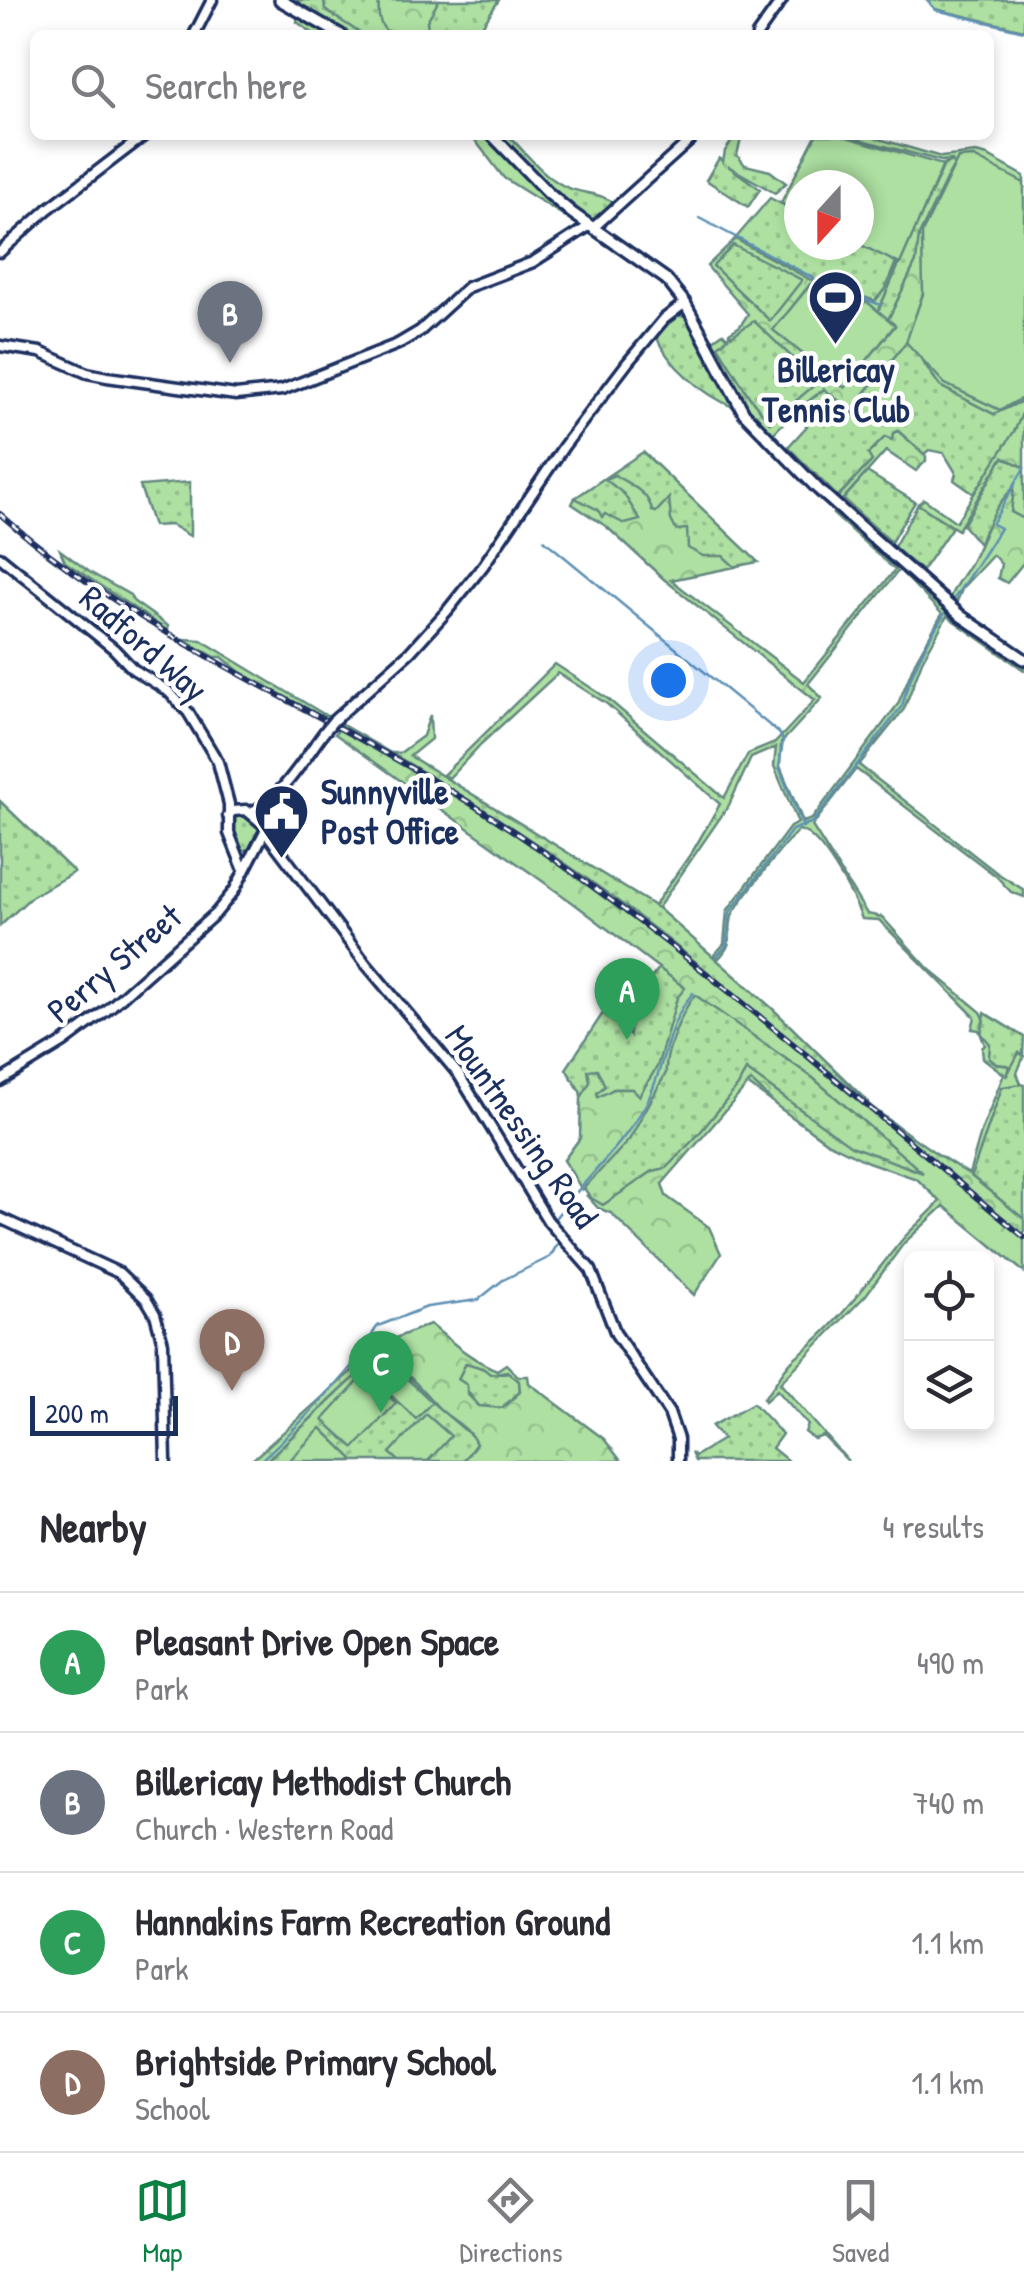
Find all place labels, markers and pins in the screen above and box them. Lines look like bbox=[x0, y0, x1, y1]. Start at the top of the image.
sports icon: Billericay Tennis Club bbox=[806, 268, 866, 347]
pin: B bbox=[198, 280, 262, 363]
place label: Billericay Tennis Club bbox=[761, 346, 910, 433]
place label: Sunnyville Post Office bbox=[321, 768, 459, 855]
public building icon: Sunnyville Post Office bbox=[252, 781, 312, 860]
pin: A bbox=[594, 958, 660, 1040]
pin: D bbox=[200, 1308, 264, 1391]
pin: C bbox=[348, 1330, 414, 1413]

